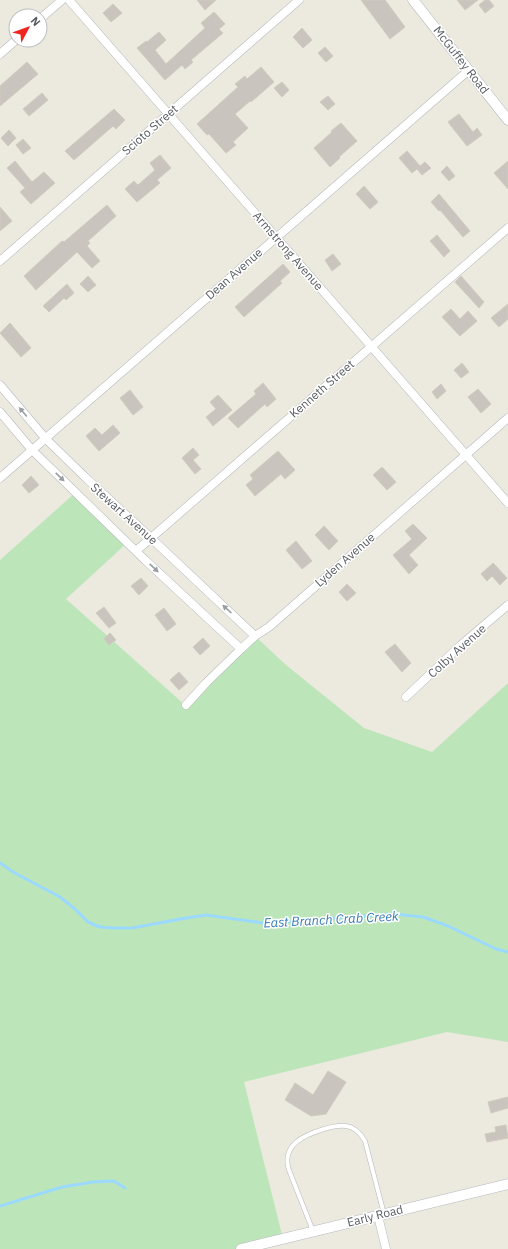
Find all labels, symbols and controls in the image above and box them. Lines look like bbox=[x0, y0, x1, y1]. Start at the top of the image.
north arrow bbox=[8, 8, 48, 48]
text: N bbox=[28, 14, 43, 29]
street label: McGuffey Road bbox=[430, 23, 492, 96]
street label: Scioto Street bbox=[119, 101, 181, 158]
street label: Armstrong Avenue bbox=[250, 208, 327, 294]
street label: Dean Avenue bbox=[202, 244, 266, 302]
street label: Kenneth Street bbox=[286, 356, 357, 421]
one-way arrow bbox=[18, 407, 27, 417]
one-way arrow bbox=[55, 473, 65, 482]
street label: Stewart Avenue bbox=[88, 480, 161, 548]
street label: Lyden Avenue bbox=[312, 529, 378, 590]
one-way arrow bbox=[149, 563, 158, 572]
one-way arrow bbox=[221, 605, 232, 614]
street label: Colby Avenue bbox=[424, 620, 489, 681]
water label: East Branch Crab Creek bbox=[263, 907, 399, 932]
street label: Early Road bbox=[345, 1201, 405, 1230]

